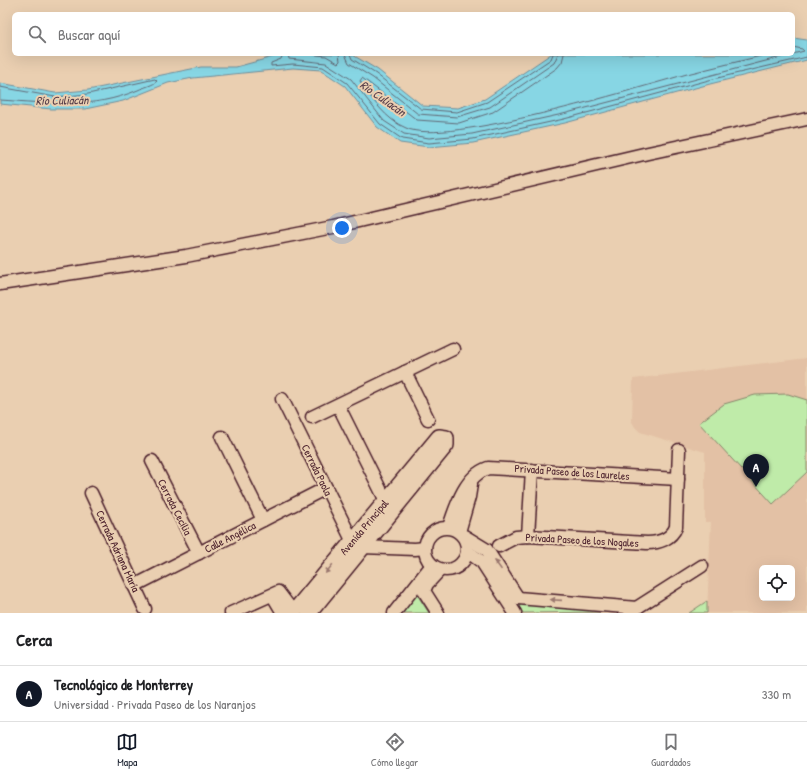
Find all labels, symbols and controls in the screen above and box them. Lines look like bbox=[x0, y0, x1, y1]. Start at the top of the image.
search box bbox=[12, 12, 795, 56]
icon: search bbox=[26, 23, 48, 45]
text: Buscar aquí bbox=[58, 24, 121, 45]
water label: Río Culiacán bbox=[357, 76, 411, 121]
water label: Río Culiacán bbox=[36, 91, 90, 109]
your location bbox=[332, 218, 352, 238]
street label: Cerrada Paola bbox=[299, 442, 336, 499]
pin: A bbox=[743, 454, 769, 487]
street label: Privada Paseo de los Laureles bbox=[514, 461, 630, 483]
street label: Cerrada Cecilia bbox=[155, 477, 195, 538]
street label: Avenida Principal bbox=[337, 496, 391, 558]
street label: Cerrada Adriana María bbox=[93, 508, 143, 595]
street label: Calle Angélica bbox=[202, 518, 259, 556]
street label: Privada Paseo de los Nogales bbox=[525, 530, 639, 550]
one-way arrow bbox=[494, 559, 502, 570]
one-way arrow bbox=[325, 563, 334, 574]
map controls bbox=[759, 565, 795, 601]
button: locate bbox=[759, 565, 795, 601]
one-way arrow bbox=[550, 597, 562, 604]
text: Cerca bbox=[16, 628, 52, 651]
text: Tecnológico de Monterrey bbox=[54, 674, 193, 695]
text: A bbox=[26, 685, 32, 703]
text: 330 m bbox=[762, 685, 791, 703]
text: Universidad · Privada Paseo de los Naranjos bbox=[54, 695, 256, 713]
tab: Mapa bbox=[116, 731, 138, 769]
tab: Cómo llegar bbox=[371, 731, 418, 769]
tab: Guardados bbox=[651, 731, 691, 769]

